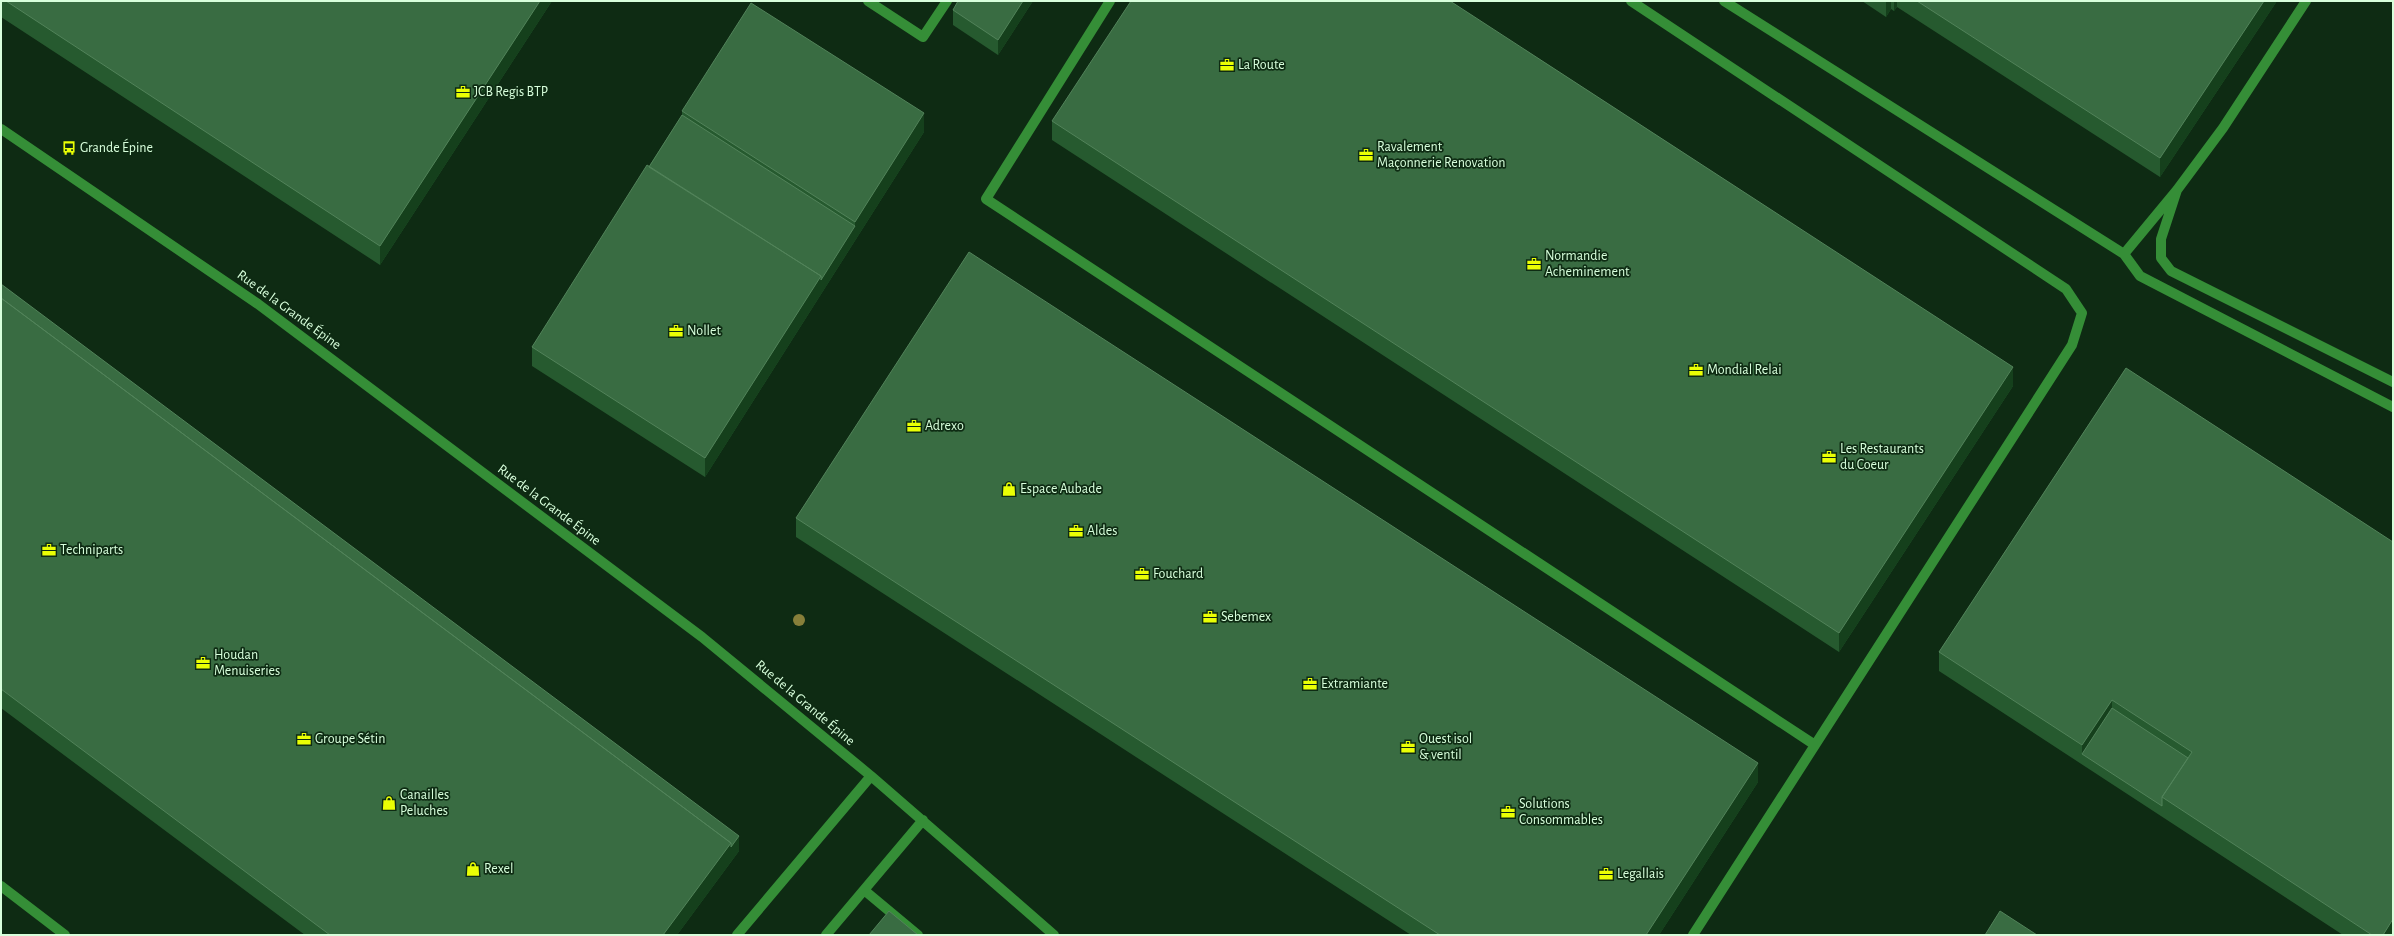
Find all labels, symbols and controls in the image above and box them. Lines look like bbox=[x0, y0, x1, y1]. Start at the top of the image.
office icon: La Route bbox=[1219, 57, 1235, 73]
place label: La Route bbox=[1238, 58, 1285, 72]
office icon: JCB Regis BTP bbox=[455, 84, 471, 100]
place label: JCB Regis BTP bbox=[474, 85, 548, 99]
place label: Grande Épine bbox=[80, 138, 153, 155]
bus stop icon: Grande Épine bbox=[61, 140, 77, 156]
place label: Ravalement Maçonnerie Renovation bbox=[1377, 140, 1506, 170]
office icon: Ravalement Maçonnerie Renovation bbox=[1358, 147, 1374, 163]
place label: Normandie Acheminement bbox=[1545, 249, 1630, 279]
office icon: Normandie Acheminement bbox=[1526, 256, 1542, 272]
street label: Rue de la Grande Épine bbox=[234, 265, 345, 352]
office icon: Nollet bbox=[668, 323, 684, 339]
place label: Nollet bbox=[687, 324, 722, 338]
office icon: Mondial Relai bbox=[1688, 362, 1704, 378]
place label: Mondial Relai bbox=[1707, 363, 1782, 377]
office icon: Adrexo bbox=[906, 418, 922, 434]
place label: Adrexo bbox=[925, 419, 964, 433]
place label: Les Restaurants du Coeur bbox=[1840, 442, 1924, 472]
office icon: Les Restaurants du Coeur bbox=[1821, 449, 1837, 465]
street label: Rue de la Grande Épine bbox=[495, 460, 605, 548]
shop icon: Espace Aubade bbox=[1001, 481, 1017, 497]
place label: Espace Aubade bbox=[1020, 482, 1102, 496]
office icon: Aldes bbox=[1068, 523, 1084, 539]
place label: Aldes bbox=[1087, 524, 1117, 538]
office icon: Techniparts bbox=[41, 542, 57, 558]
place label: Techniparts bbox=[60, 543, 123, 557]
office icon: Fouchard bbox=[1134, 566, 1150, 582]
place label: Fouchard bbox=[1153, 567, 1203, 581]
office icon: Sebemex bbox=[1202, 609, 1218, 625]
place label: Sebemex bbox=[1221, 610, 1271, 624]
place label: Houdan Menuiseries bbox=[214, 648, 280, 678]
office icon: Houdan Menuiseries bbox=[195, 655, 211, 671]
street label: Rue de la Grande Épine bbox=[753, 655, 859, 748]
office icon: Extramiante bbox=[1302, 676, 1318, 692]
place label: Extramiante bbox=[1321, 677, 1388, 691]
office icon: Groupe Sétin bbox=[296, 731, 312, 747]
place label: Groupe Sétin bbox=[315, 732, 385, 746]
place label: Ouest isol & ventil bbox=[1419, 732, 1472, 762]
office icon: Ouest isol & ventil bbox=[1400, 739, 1416, 755]
place label: Canailles Peluches bbox=[400, 788, 449, 818]
shop icon: Canailles Peluches bbox=[381, 795, 397, 811]
place label: Solutions Consommables bbox=[1519, 797, 1603, 827]
office icon: Solutions Consommables bbox=[1500, 804, 1516, 820]
shop icon: Rexel bbox=[465, 861, 481, 877]
place label: Rexel bbox=[484, 862, 514, 876]
office icon: Legallais bbox=[1598, 866, 1614, 882]
place label: Legallais bbox=[1617, 867, 1664, 881]

